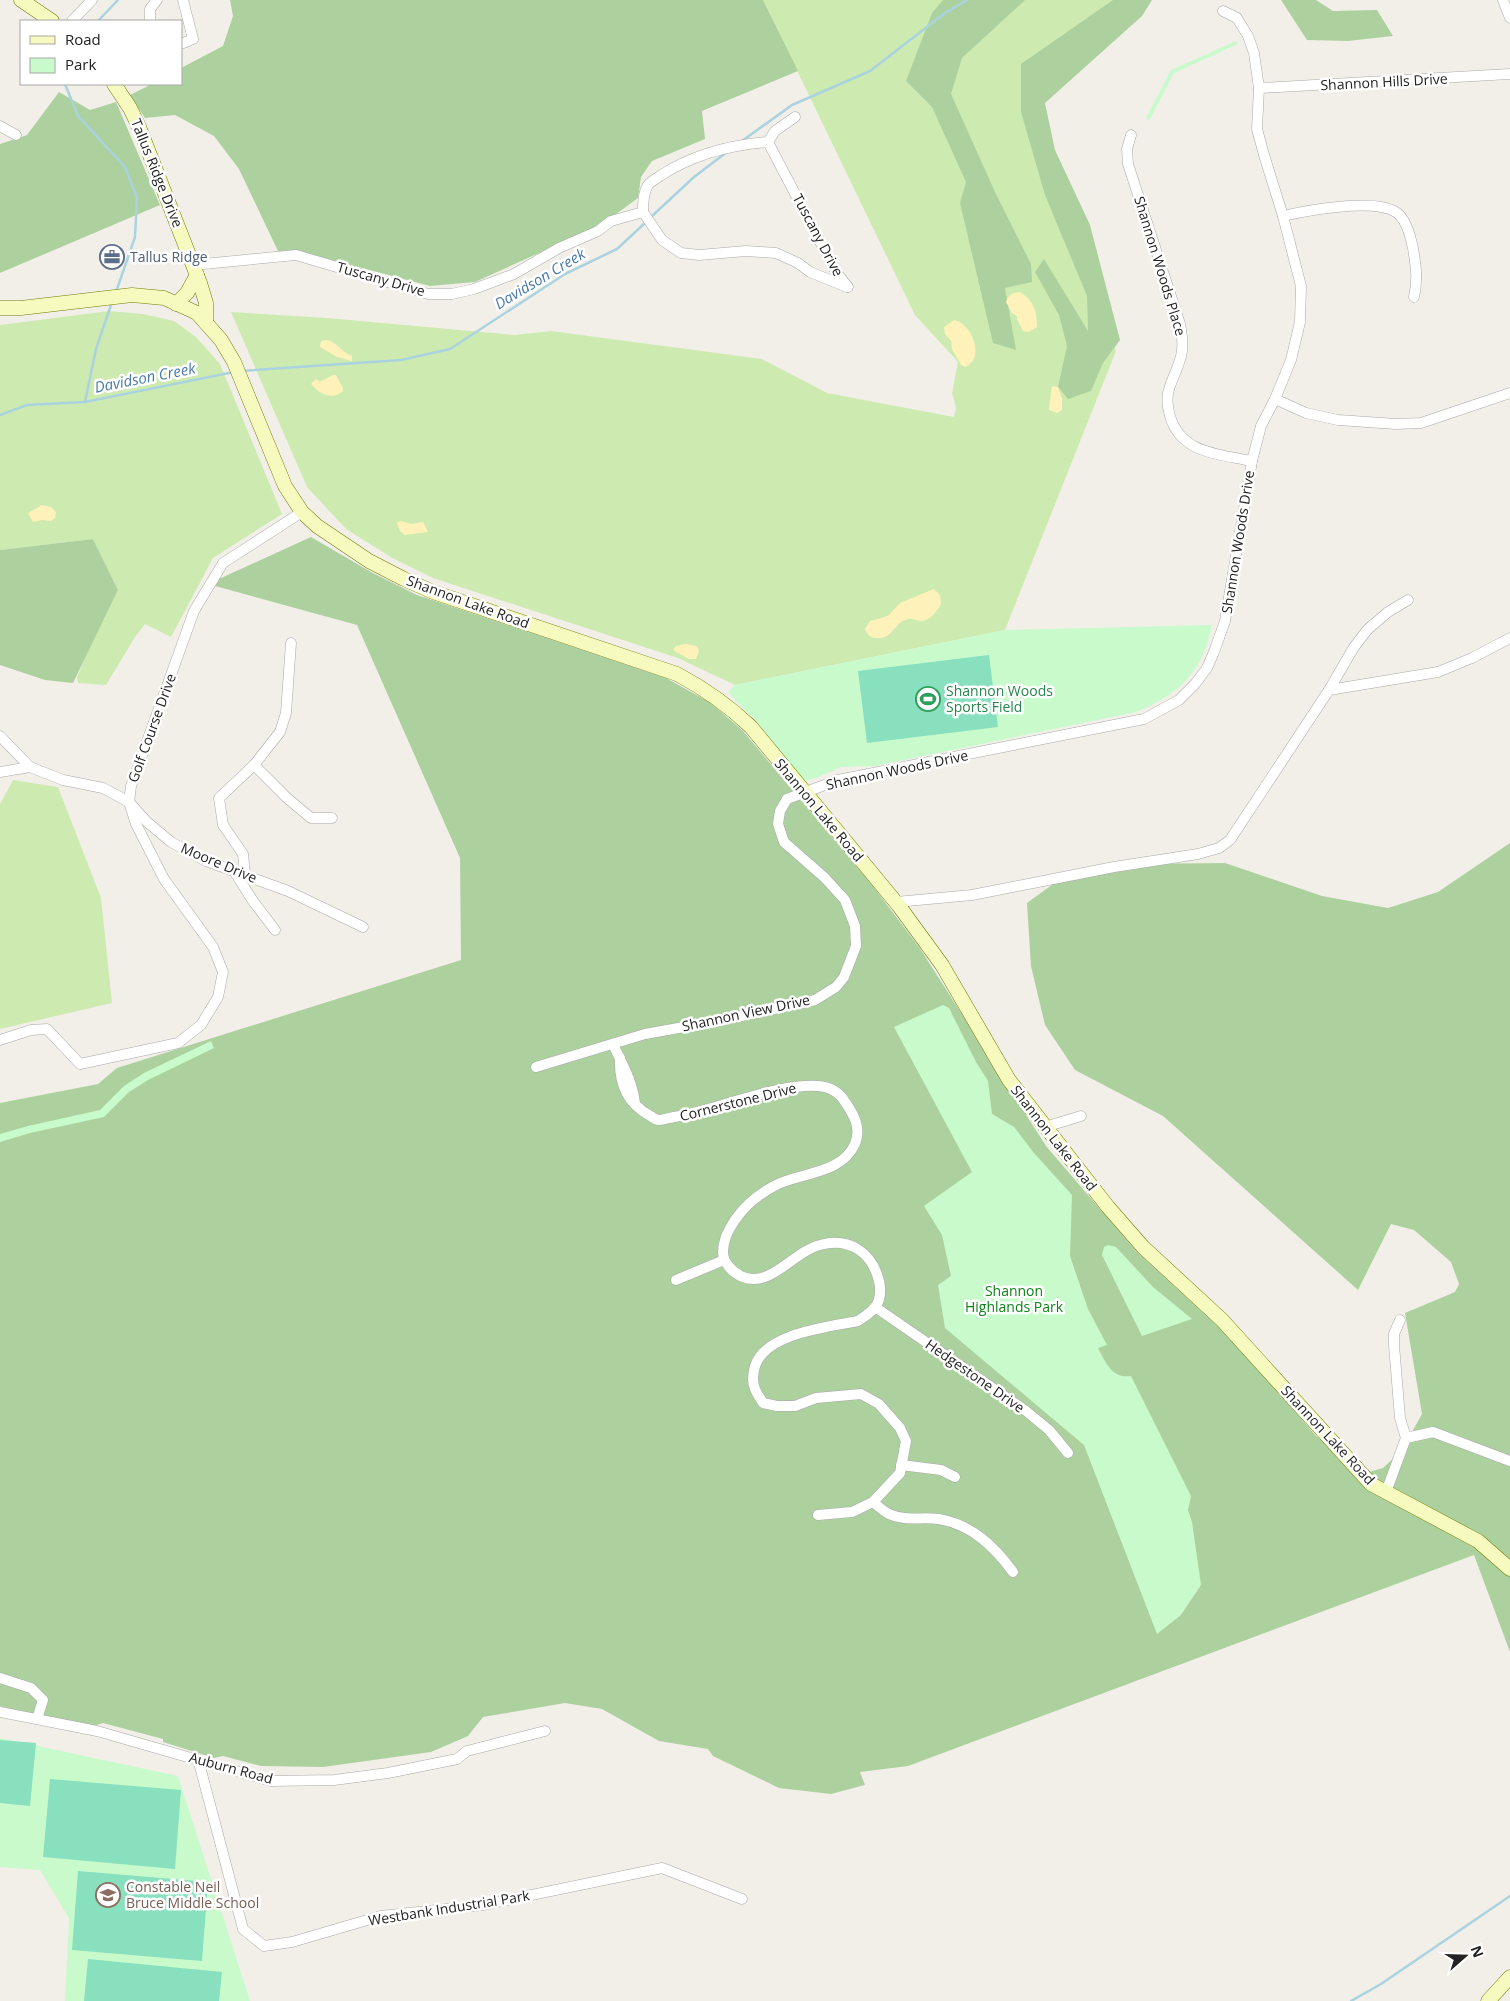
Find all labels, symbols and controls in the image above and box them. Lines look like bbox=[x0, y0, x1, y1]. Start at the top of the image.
legend bbox=[20, 20, 182, 85]
text: Road bbox=[65, 29, 101, 49]
text: Park bbox=[65, 54, 96, 74]
street label: Shannon Hills Drive bbox=[1320, 69, 1448, 94]
street label: Tallus Ridge Drive bbox=[127, 116, 188, 230]
street label: Tuscany Drive bbox=[789, 190, 848, 279]
street label: Shannon Woods Place bbox=[1130, 194, 1191, 338]
water label: Davidson Creek bbox=[490, 243, 589, 313]
office icon: Tallus Ridge bbox=[99, 244, 125, 270]
place label: Tallus Ridge bbox=[130, 247, 208, 266]
street label: Tuscany Drive bbox=[335, 257, 428, 300]
water label: Davidson Creek bbox=[93, 357, 198, 397]
street label: Shannon Woods Drive bbox=[1217, 469, 1258, 615]
street label: Shannon Lake Road bbox=[404, 571, 532, 633]
street label: Golf Course Drive bbox=[123, 671, 180, 785]
place label: Shannon Woods Sports Field bbox=[946, 681, 1053, 716]
sports icon: Shannon Woods Sports Field bbox=[915, 686, 941, 712]
street label: Shannon Woods Drive bbox=[824, 745, 970, 794]
street label: Shannon Lake Road bbox=[771, 754, 868, 865]
street label: Moore Drive bbox=[178, 838, 260, 887]
street label: Shannon View Drive bbox=[680, 990, 812, 1035]
street label: Cornerstone Drive bbox=[678, 1078, 798, 1125]
street label: Shannon Lake Road bbox=[1007, 1081, 1102, 1194]
park label: Shannon Highlands Park bbox=[965, 1281, 1064, 1316]
street label: Hedgestone Drive bbox=[922, 1334, 1029, 1417]
street label: Shannon Lake Road bbox=[1277, 1381, 1379, 1488]
street label: Auburn Road bbox=[187, 1747, 275, 1788]
place label: Constable Neil Bruce Middle School bbox=[126, 1877, 259, 1912]
school or university icon: Constable Neil Bruce Middle School bbox=[95, 1882, 121, 1908]
street label: Westbank Industrial Park bbox=[367, 1885, 532, 1930]
north arrow bbox=[1440, 1931, 1490, 1981]
text: N bbox=[1467, 1943, 1489, 1960]

